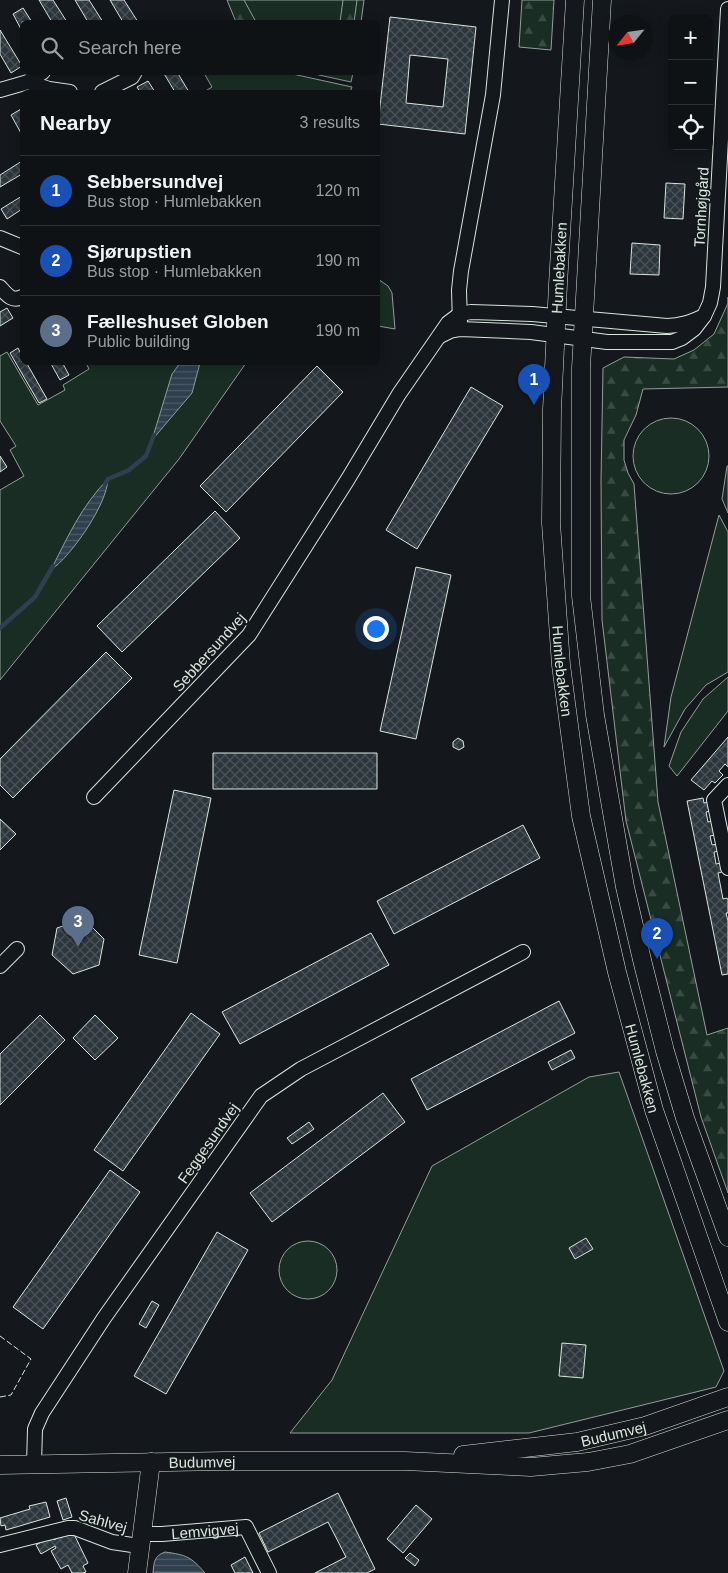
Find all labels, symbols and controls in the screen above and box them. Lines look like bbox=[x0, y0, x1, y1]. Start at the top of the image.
north arrow bbox=[608, 15, 653, 60]
map controls bbox=[668, 15, 713, 150]
button: + bbox=[668, 15, 713, 60]
search box bbox=[20, 20, 380, 75]
icon: search bbox=[38, 34, 66, 62]
text: Search here bbox=[78, 37, 182, 58]
button: − bbox=[668, 60, 713, 105]
button: locate bbox=[668, 105, 713, 150]
text: Nearby bbox=[40, 111, 111, 134]
text: 3 results bbox=[300, 114, 360, 131]
street label: Tornhøjgård bbox=[690, 167, 712, 247]
text: Sebbersundvej bbox=[87, 171, 223, 192]
text: 1 bbox=[52, 182, 60, 199]
text: 120 m bbox=[316, 182, 360, 199]
text: Bus stop · Humlebakken bbox=[87, 193, 261, 210]
street label: Humlebakken bbox=[548, 222, 570, 314]
text: Sjørupstien bbox=[87, 241, 192, 262]
text: 2 bbox=[52, 252, 60, 269]
text: 190 m bbox=[316, 252, 360, 269]
text: Bus stop · Humlebakken bbox=[87, 263, 261, 280]
text: Fælleshuset Globen bbox=[87, 311, 269, 332]
text: 3 bbox=[52, 322, 60, 339]
text: 190 m bbox=[316, 322, 360, 339]
text: Public building bbox=[87, 333, 190, 350]
pin: 1 bbox=[518, 364, 550, 405]
street label: Sebbersundvej bbox=[169, 609, 249, 695]
your location bbox=[363, 616, 389, 642]
street label: Humlebakken bbox=[550, 625, 576, 718]
pin: 3 bbox=[62, 906, 94, 947]
pin: 2 bbox=[641, 918, 673, 959]
street label: Humlebakken bbox=[623, 1022, 663, 1115]
street label: Feggesundvej bbox=[174, 1100, 242, 1186]
street label: Budumvej bbox=[579, 1418, 648, 1449]
street label: Budumvej bbox=[168, 1453, 235, 1471]
street label: Sahlvej bbox=[77, 1506, 129, 1536]
street label: Lemvigvej bbox=[170, 1519, 239, 1542]

